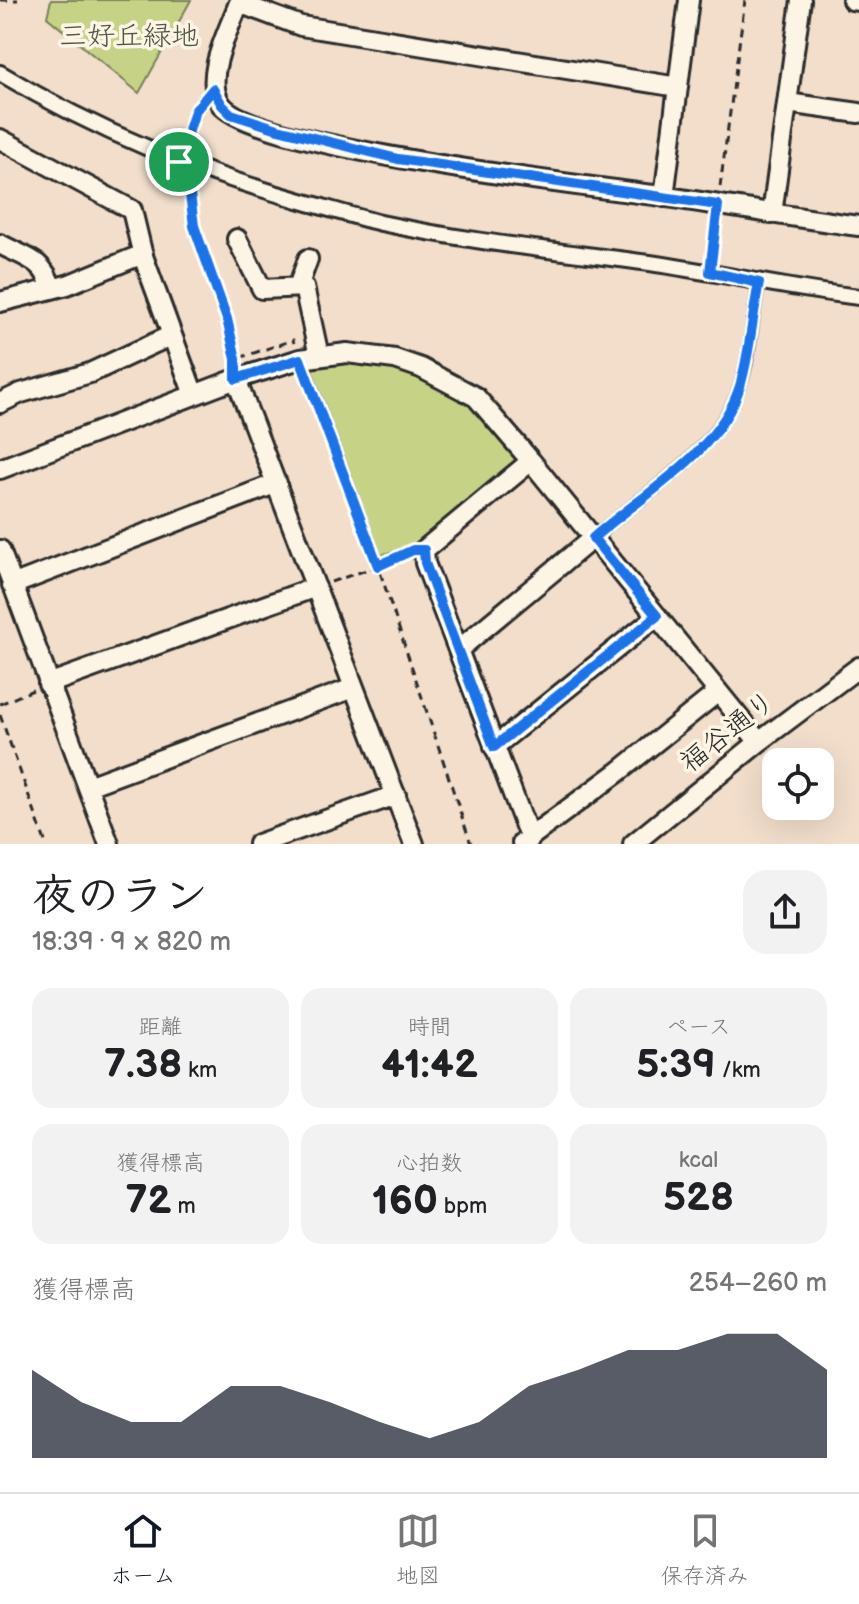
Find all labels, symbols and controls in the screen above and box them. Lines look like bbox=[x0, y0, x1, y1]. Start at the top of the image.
park label: 三好丘緑地 bbox=[59, 20, 199, 53]
pin bbox=[145, 128, 213, 196]
icon: arrive bbox=[157, 140, 201, 184]
street label: 福谷通り bbox=[674, 685, 782, 779]
map controls bbox=[762, 748, 834, 820]
button: locate bbox=[762, 748, 834, 820]
text: 夜のラン bbox=[32, 870, 208, 923]
button: share bbox=[743, 870, 827, 954]
text: 18:39 · 9 × 820 m bbox=[32, 927, 231, 958]
text: 距離 bbox=[138, 1014, 183, 1041]
text: 時間 bbox=[407, 1014, 452, 1041]
text: ペース bbox=[666, 1014, 731, 1041]
text: 7.38 bbox=[104, 1041, 182, 1089]
text: 41:42 bbox=[381, 1041, 478, 1089]
text: 5:39 bbox=[636, 1041, 716, 1089]
text: km bbox=[182, 1057, 217, 1084]
text: /km bbox=[716, 1057, 761, 1084]
text: kcal bbox=[679, 1147, 718, 1174]
text: 獲得標高 bbox=[116, 1150, 205, 1177]
text: 心拍数 bbox=[396, 1150, 463, 1177]
text: 528 bbox=[663, 1174, 734, 1222]
text: 72 bbox=[125, 1177, 171, 1225]
text: 160 bbox=[372, 1177, 438, 1225]
text: m bbox=[171, 1193, 196, 1220]
text: bpm bbox=[438, 1193, 487, 1220]
text: 254–260 m bbox=[689, 1268, 827, 1299]
text: 獲得標高 bbox=[32, 1275, 136, 1306]
tab: ホーム bbox=[110, 1509, 175, 1590]
tab: 地図 bbox=[396, 1509, 440, 1590]
tab: 保存済み bbox=[661, 1509, 749, 1590]

